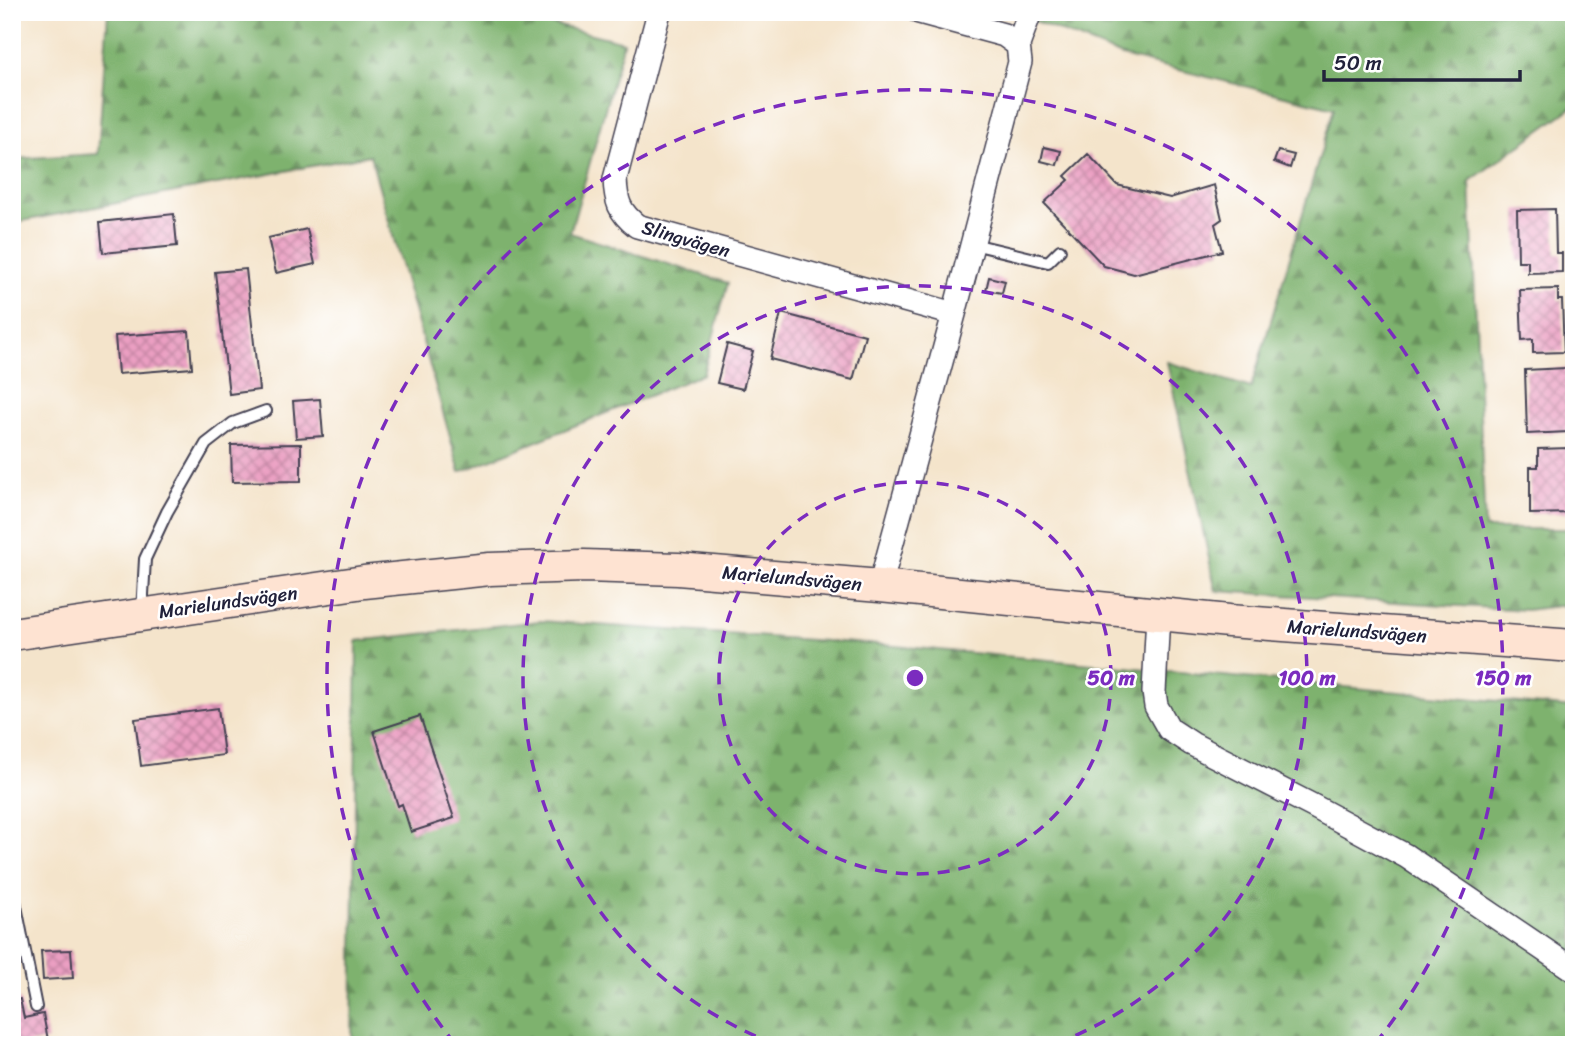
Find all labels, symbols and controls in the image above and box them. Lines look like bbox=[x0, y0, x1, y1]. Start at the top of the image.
scale bar bbox=[1324, 38, 1520, 82]
text: 50 m bbox=[1334, 44, 1382, 82]
street label: Slingvägen bbox=[638, 211, 734, 267]
street label: Marielundsvägen bbox=[721, 555, 863, 601]
street label: Marielundsvägen bbox=[156, 576, 300, 628]
street label: Marielundsvägen bbox=[1286, 610, 1428, 652]
text: 50 m bbox=[1087, 659, 1136, 697]
text: 100 m bbox=[1278, 659, 1336, 697]
text: 150 m bbox=[1475, 659, 1532, 697]
centre of rings bbox=[903, 666, 927, 690]

